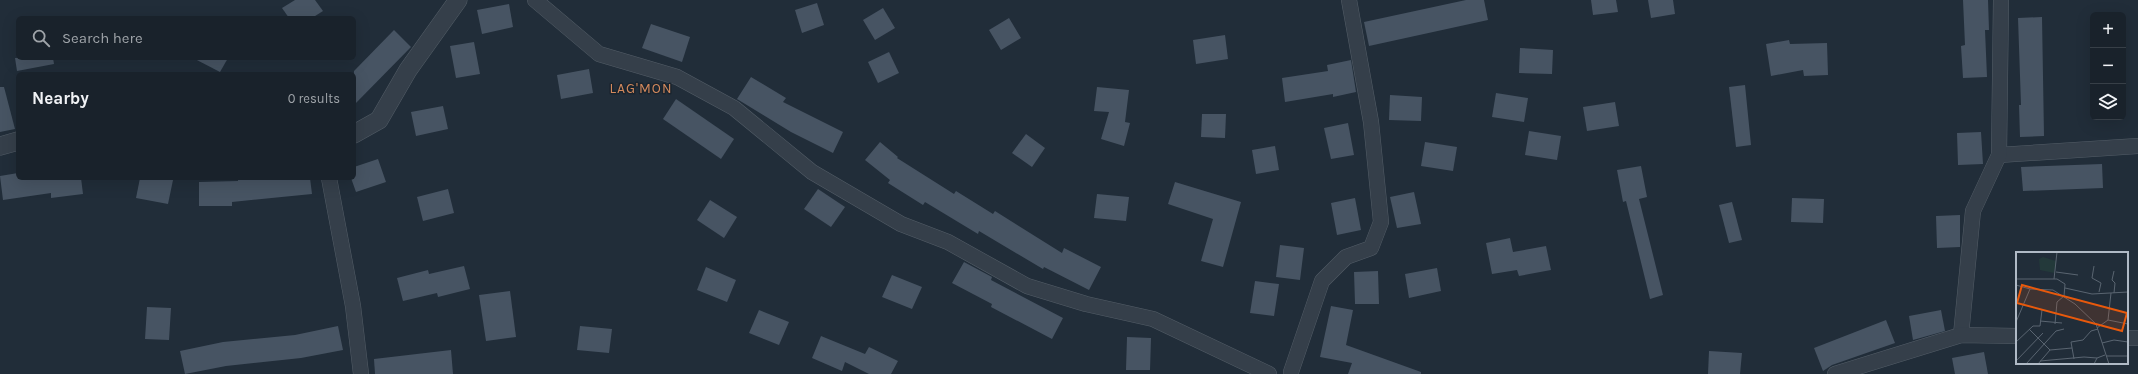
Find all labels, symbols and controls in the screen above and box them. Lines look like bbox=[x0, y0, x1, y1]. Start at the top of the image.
map controls bbox=[2090, 12, 2126, 120]
button: + bbox=[2090, 12, 2126, 48]
search box bbox=[16, 16, 356, 60]
icon: search bbox=[30, 27, 52, 49]
text: Search here bbox=[62, 29, 143, 47]
button: − bbox=[2090, 48, 2126, 84]
district label: LAG'MON bbox=[610, 80, 672, 97]
button: layers bbox=[2090, 84, 2126, 120]
text: Nearby bbox=[32, 88, 89, 108]
text: 0 results bbox=[288, 91, 340, 106]
inset map bbox=[2016, 252, 2128, 364]

